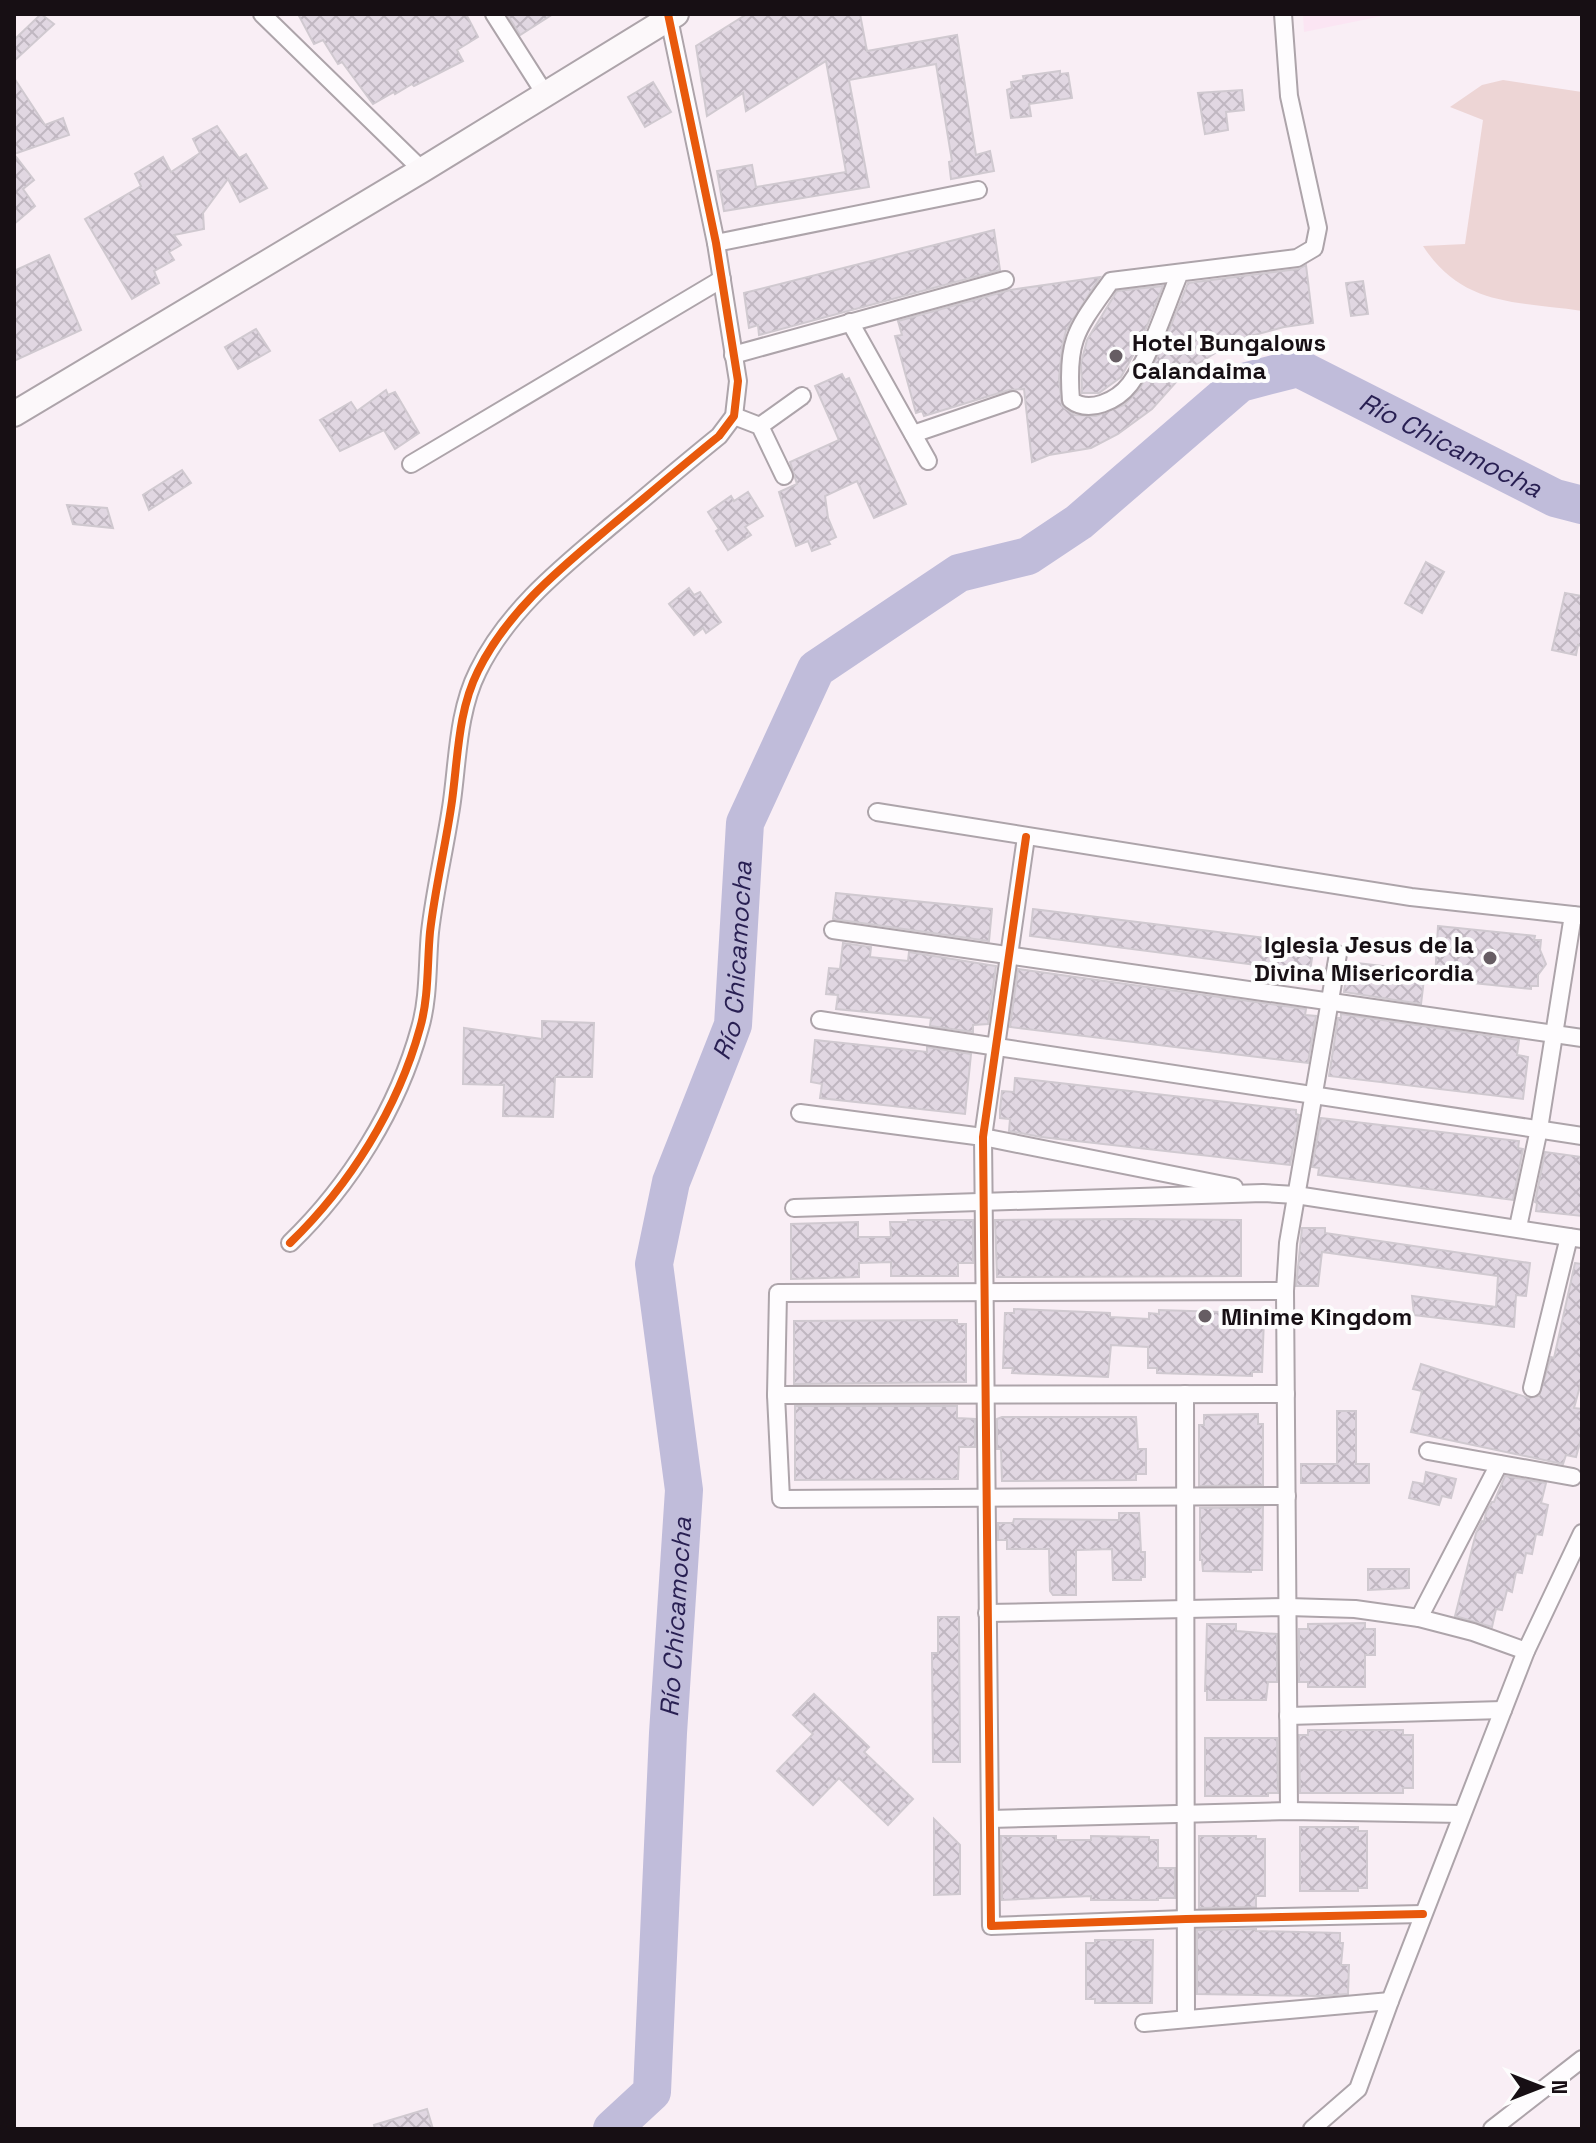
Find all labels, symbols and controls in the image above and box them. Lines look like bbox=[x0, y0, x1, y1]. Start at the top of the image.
place label: Hotel Bungalows Calandaima bbox=[1132, 327, 1326, 386]
marker: Hotel Bungalows Calandaima bbox=[1107, 347, 1125, 365]
water label: Río Chicamocha bbox=[1354, 385, 1548, 506]
water label: Río Chicamocha bbox=[704, 859, 760, 1065]
place label: Iglesia Jesus de la Divina Misericordia bbox=[1254, 929, 1474, 988]
marker: Iglesia Jesus de la Divina Misericordia bbox=[1481, 949, 1499, 967]
place label: Minime Kingdom bbox=[1221, 1301, 1412, 1332]
marker: Minime Kingdom bbox=[1196, 1307, 1214, 1325]
water label: Río Chicamocha bbox=[652, 1515, 699, 1718]
north arrow bbox=[1500, 2047, 1580, 2127]
text: N bbox=[1546, 2080, 1574, 2094]

